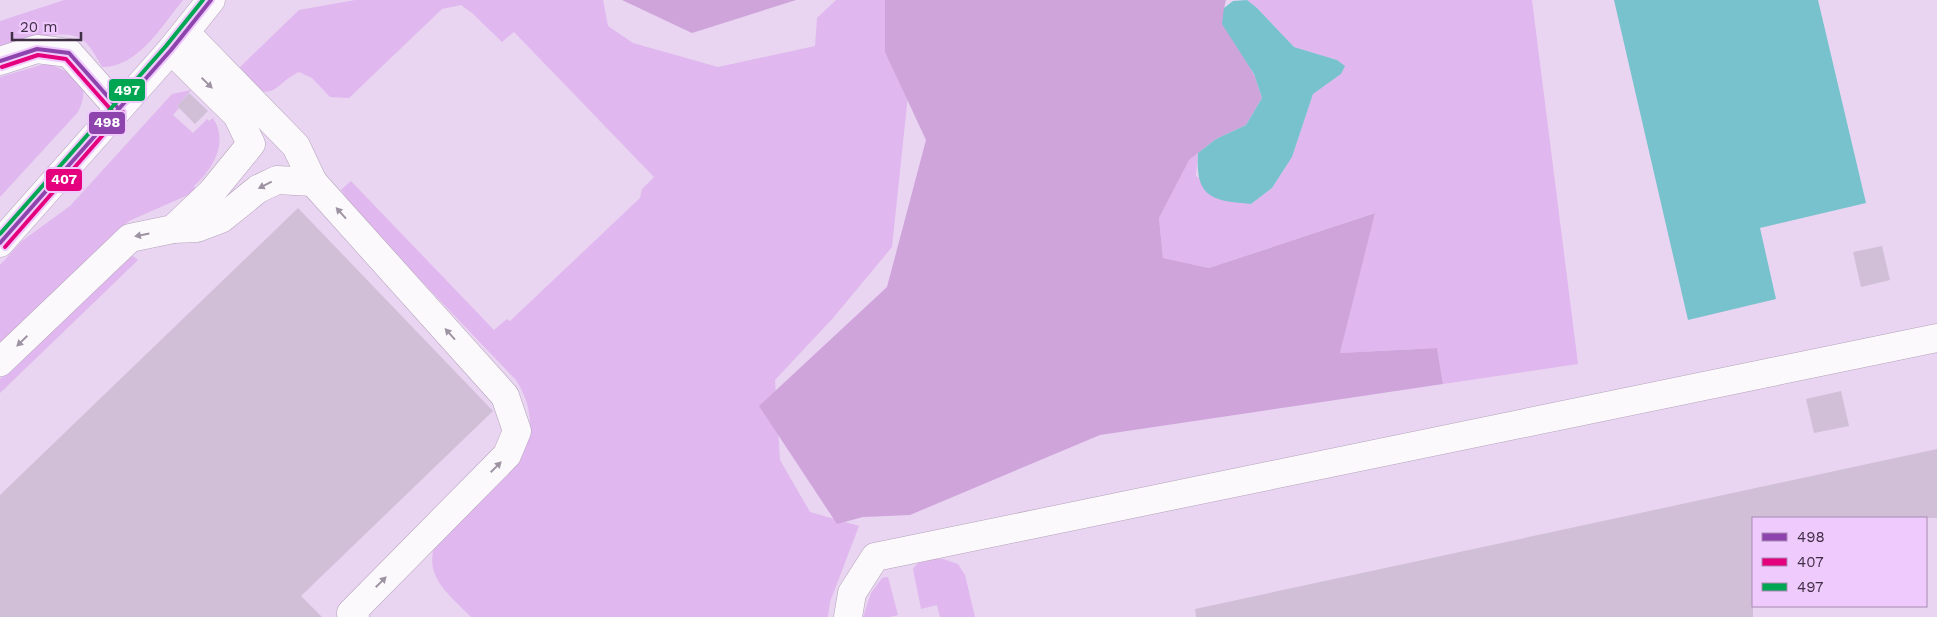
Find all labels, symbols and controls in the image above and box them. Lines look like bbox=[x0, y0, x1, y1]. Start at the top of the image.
scale bar bbox=[12, 10, 81, 42]
text: 20 m bbox=[20, 18, 58, 36]
one-way arrow bbox=[200, 77, 212, 89]
line badge: 497 bbox=[108, 78, 146, 102]
text: 497 bbox=[114, 82, 140, 98]
line badge: 498 bbox=[88, 111, 126, 135]
text: 498 bbox=[94, 114, 120, 130]
line badge: 407 bbox=[45, 168, 83, 192]
text: 407 bbox=[51, 171, 78, 187]
one-way arrow bbox=[258, 182, 272, 190]
one-way arrow bbox=[335, 208, 347, 220]
one-way arrow bbox=[134, 232, 150, 240]
one-way arrow bbox=[444, 328, 455, 341]
one-way arrow bbox=[16, 335, 28, 347]
one-way arrow bbox=[489, 461, 501, 473]
legend bbox=[1752, 517, 1927, 607]
text: 498 bbox=[1797, 528, 1825, 546]
text: 407 bbox=[1797, 553, 1824, 571]
one-way arrow bbox=[375, 576, 387, 588]
text: 497 bbox=[1797, 578, 1824, 596]

